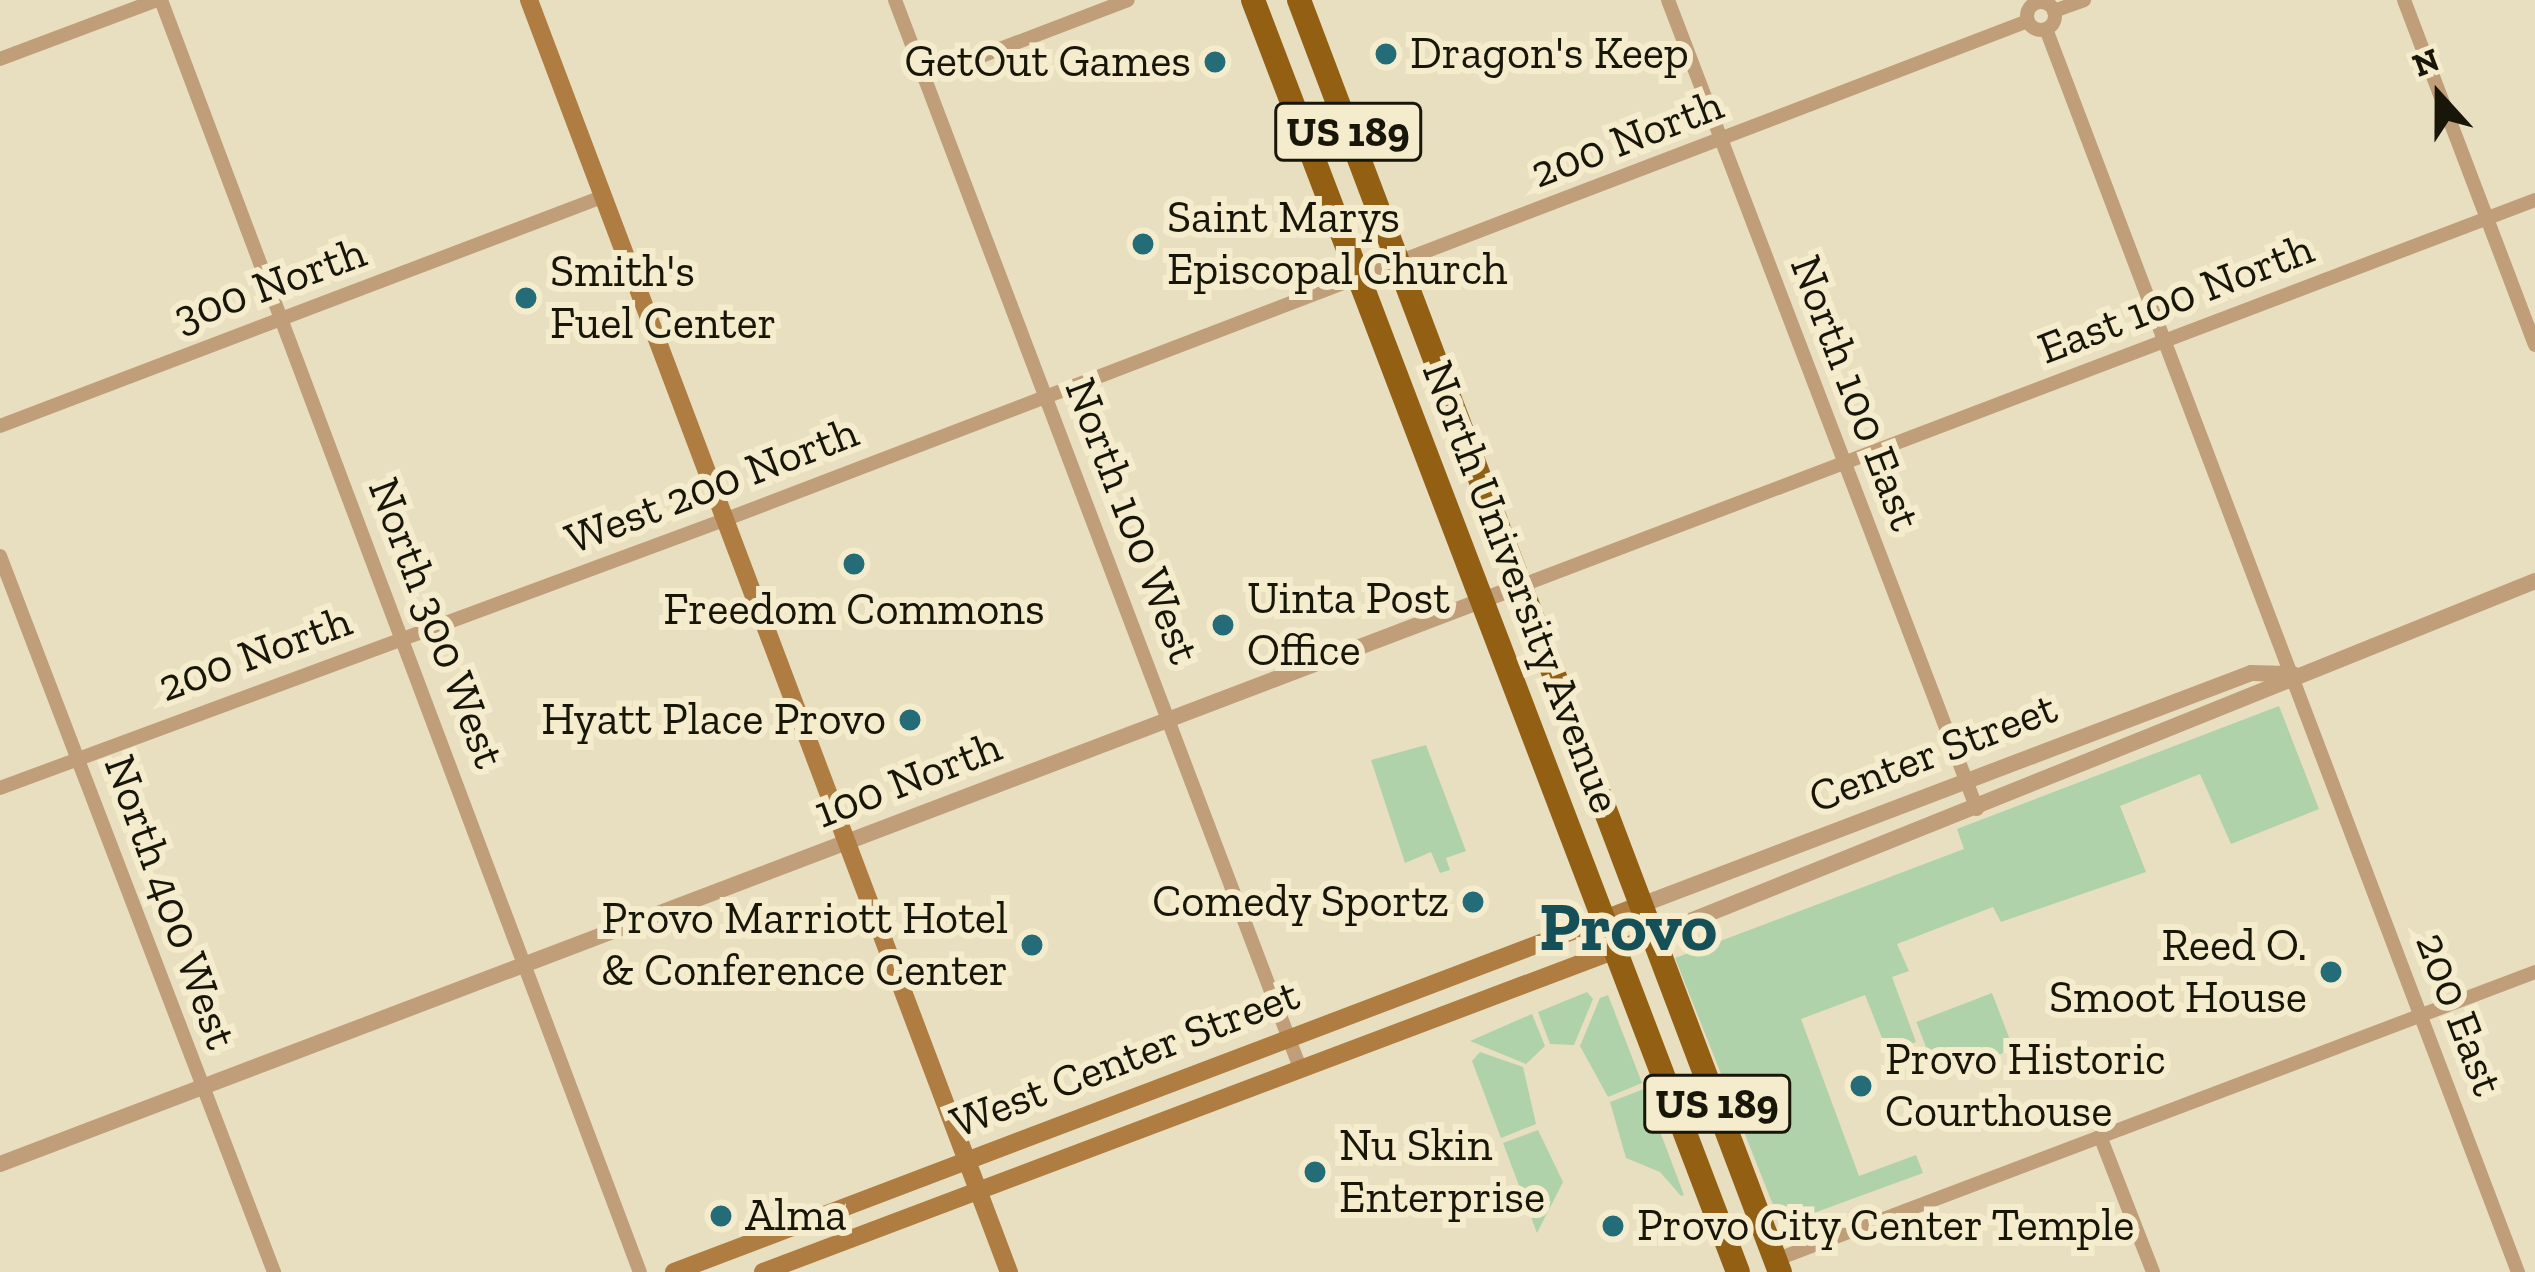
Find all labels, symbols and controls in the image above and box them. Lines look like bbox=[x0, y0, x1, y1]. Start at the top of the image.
place label: Dragon's Keep bbox=[1410, 27, 1689, 81]
place label: GetOut Games bbox=[905, 35, 1191, 89]
north arrow bbox=[2379, 36, 2499, 156]
text: N bbox=[2407, 39, 2445, 85]
marker: Dragon's Keep bbox=[1373, 41, 1399, 67]
marker: GetOut Games bbox=[1202, 49, 1228, 75]
street label: 200 North bbox=[1523, 78, 1731, 200]
road number: US 189 bbox=[1273, 96, 1423, 168]
place label: Saint Marys Episcopal Church bbox=[1167, 191, 1507, 297]
street label: East 100 North bbox=[2031, 222, 2321, 376]
street label: 300 North bbox=[167, 225, 373, 345]
marker: Saint Marys Episcopal Church bbox=[1130, 231, 1156, 257]
place label: Smith's Fuel Center bbox=[550, 245, 776, 351]
street label: North 100 East bbox=[1778, 248, 1932, 538]
marker: Smith's Fuel Center bbox=[513, 285, 539, 311]
street label: North University Avenue bbox=[1409, 352, 1633, 822]
street label: North 100 West bbox=[1052, 370, 1212, 672]
street label: West 200 North bbox=[558, 405, 866, 567]
street label: North 300 West bbox=[356, 470, 516, 776]
marker: Freedom Commons bbox=[841, 551, 867, 577]
place label: Uinta Post Office bbox=[1247, 572, 1450, 678]
place label: Freedom Commons bbox=[663, 583, 1045, 637]
street label: 200 North bbox=[151, 594, 359, 714]
marker: Uinta Post Office bbox=[1210, 612, 1236, 638]
street label: Center Street bbox=[1801, 681, 2065, 825]
place label: Hyatt Place Provo bbox=[541, 693, 886, 747]
marker: Hyatt Place Provo bbox=[897, 707, 923, 733]
street label: 100 North bbox=[807, 720, 1009, 840]
street label: North 400 West bbox=[92, 747, 248, 1057]
place label: Comedy Sportz bbox=[1151, 875, 1449, 929]
district label: Provo bbox=[1539, 886, 1717, 968]
marker: Comedy Sportz bbox=[1460, 889, 1486, 915]
place label: Provo Marriott Hotel & Conference Center bbox=[601, 892, 1008, 998]
place label: Reed O. Smoot House bbox=[2049, 919, 2307, 1025]
street label: 200 East bbox=[2403, 925, 2515, 1103]
marker: Provo Marriott Hotel & Conference Center bbox=[1019, 932, 1045, 958]
marker: Reed O. Smoot House bbox=[2318, 959, 2344, 985]
street label: West Center Street bbox=[943, 968, 1307, 1150]
place label: Provo Historic Courthouse bbox=[1885, 1033, 2166, 1139]
road number: US 189 bbox=[1642, 1068, 1792, 1140]
marker: Provo Historic Courthouse bbox=[1848, 1073, 1874, 1099]
place label: Nu Skin Enterprise bbox=[1339, 1119, 1545, 1225]
marker: Nu Skin Enterprise bbox=[1302, 1159, 1328, 1185]
place label: Alma bbox=[745, 1189, 847, 1243]
place label: Provo City Center Temple bbox=[1637, 1199, 2137, 1253]
marker: Alma bbox=[708, 1203, 734, 1229]
marker: Provo City Center Temple bbox=[1600, 1213, 1626, 1239]

